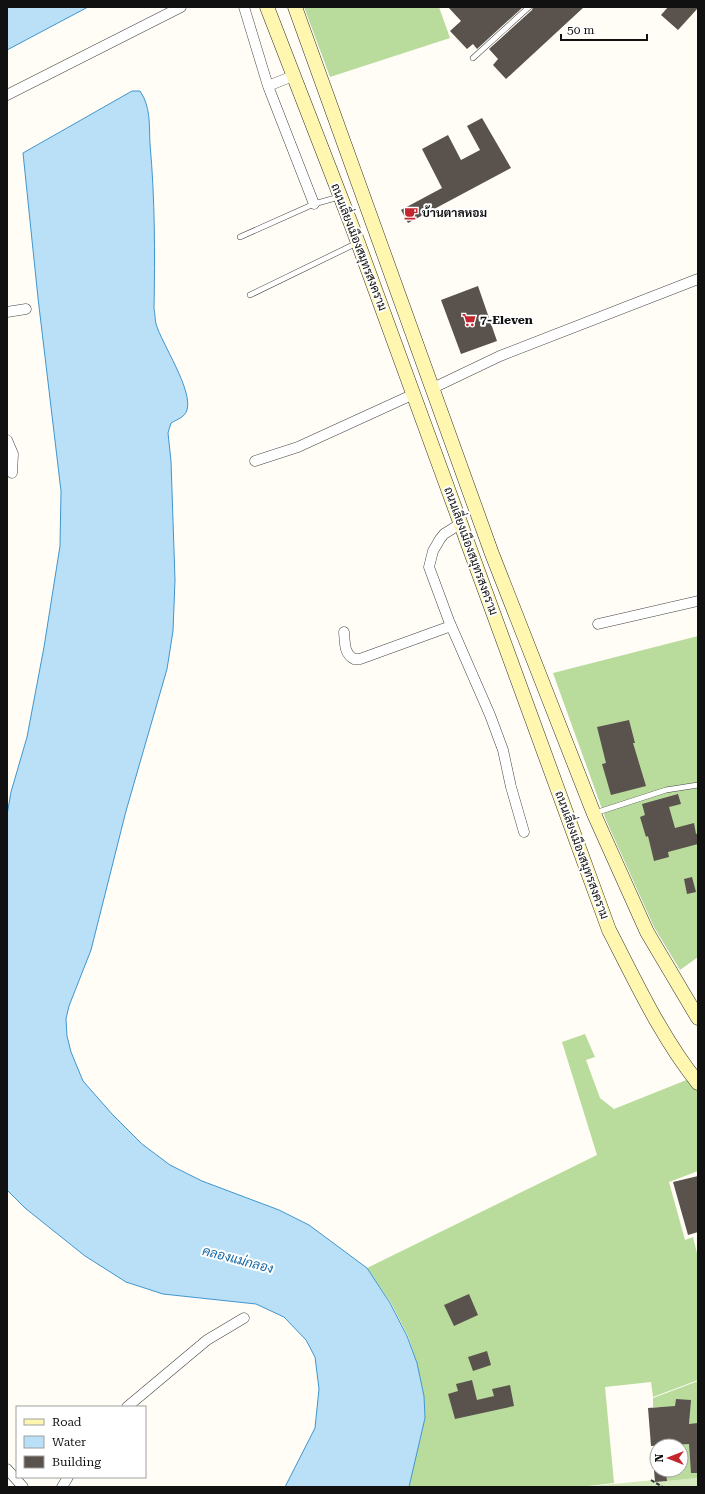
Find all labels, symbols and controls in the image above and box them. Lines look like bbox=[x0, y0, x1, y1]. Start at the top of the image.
scale bar bbox=[561, 16, 647, 42]
text: 50 m bbox=[567, 23, 594, 37]
street label: ถนนเลี่ยงเมืองสมุทรสงคราม bbox=[326, 180, 394, 313]
cafe icon: บ้านตาลหอม bbox=[403, 205, 419, 221]
place label: บ้านตาลหอม bbox=[422, 205, 487, 220]
supermarket icon: 7-Eleven bbox=[461, 312, 477, 328]
place label: 7-Eleven bbox=[480, 313, 533, 327]
street label: ถนนเลี่ยงเมืองสมุทรสงคราม bbox=[439, 484, 505, 618]
street label: ถนนเลี่ยงเมืองสมุทรสงคราม bbox=[550, 788, 616, 922]
water label: คลองแม่กลอง bbox=[201, 1243, 275, 1276]
legend bbox=[16, 1406, 146, 1478]
text: Road bbox=[52, 1415, 82, 1429]
text: Water bbox=[52, 1435, 86, 1449]
north arrow bbox=[649, 1438, 689, 1478]
text: N bbox=[653, 1453, 666, 1462]
text: Building bbox=[52, 1455, 101, 1469]

